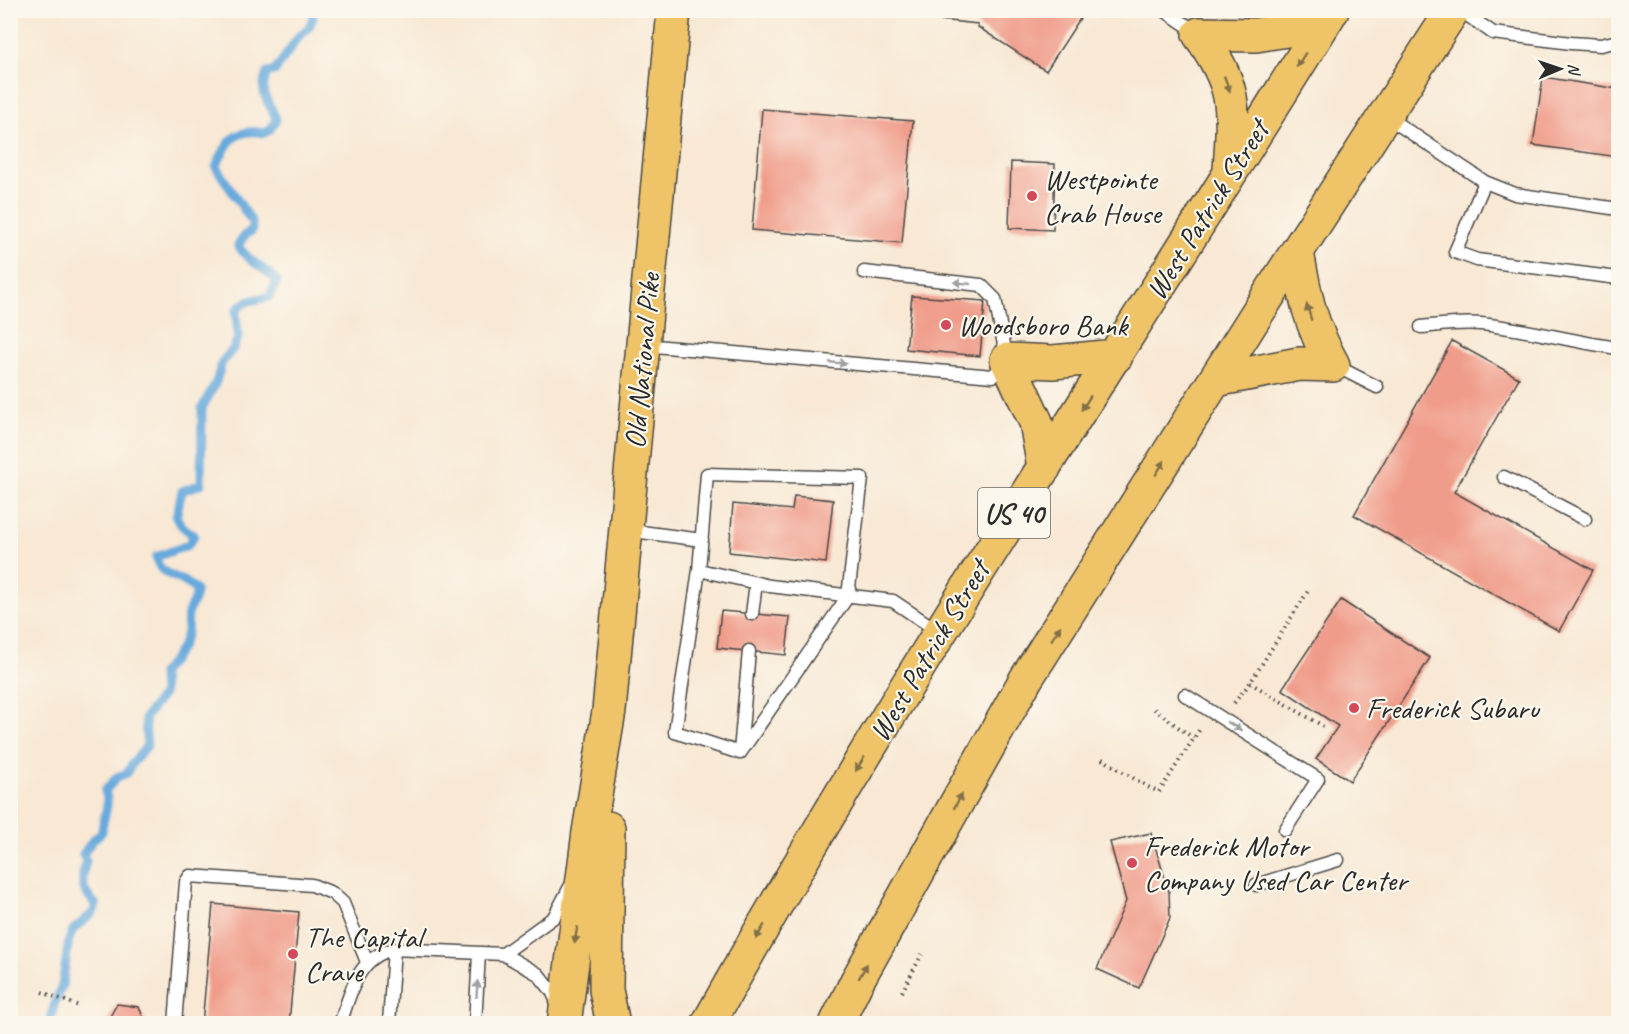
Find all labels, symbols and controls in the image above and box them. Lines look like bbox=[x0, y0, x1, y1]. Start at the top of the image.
north arrow bbox=[1530, 39, 1590, 99]
one-way arrow bbox=[1296, 52, 1307, 68]
text: N bbox=[1564, 63, 1584, 77]
one-way arrow bbox=[1223, 76, 1232, 94]
street label: West Patrick Street bbox=[1137, 110, 1279, 307]
place label: Westpointe Crab House bbox=[1044, 160, 1163, 232]
marker: Westpointe Crab House bbox=[1025, 189, 1039, 203]
street label: Old National Pike bbox=[615, 269, 669, 450]
one-way arrow bbox=[953, 278, 972, 288]
one-way arrow bbox=[1304, 302, 1313, 320]
place label: Woodsboro Bank bbox=[958, 306, 1129, 344]
marker: Woodsboro Bank bbox=[939, 318, 953, 332]
one-way arrow bbox=[828, 358, 847, 368]
one-way arrow bbox=[1080, 395, 1091, 411]
one-way arrow bbox=[1154, 460, 1165, 476]
road number: US 40 bbox=[978, 488, 1050, 538]
street label: West Patrick Street bbox=[860, 550, 1000, 748]
one-way arrow bbox=[1050, 624, 1061, 641]
place label: Frederick Subaru bbox=[1366, 689, 1541, 727]
marker: Frederick Subaru bbox=[1347, 701, 1361, 715]
one-way arrow bbox=[1226, 721, 1242, 732]
one-way arrow bbox=[855, 756, 866, 772]
one-way arrow bbox=[953, 792, 963, 809]
place label: Frederick Motor Company Used Car Center bbox=[1144, 827, 1410, 899]
marker: Frederick Motor Company Used Car Center bbox=[1125, 856, 1139, 870]
place label: The Capital Crave bbox=[305, 918, 427, 990]
one-way arrow bbox=[755, 924, 766, 940]
one-way arrow bbox=[571, 925, 580, 944]
marker: The Capital Crave bbox=[286, 947, 300, 961]
one-way arrow bbox=[857, 963, 868, 979]
one-way arrow bbox=[472, 979, 482, 998]

